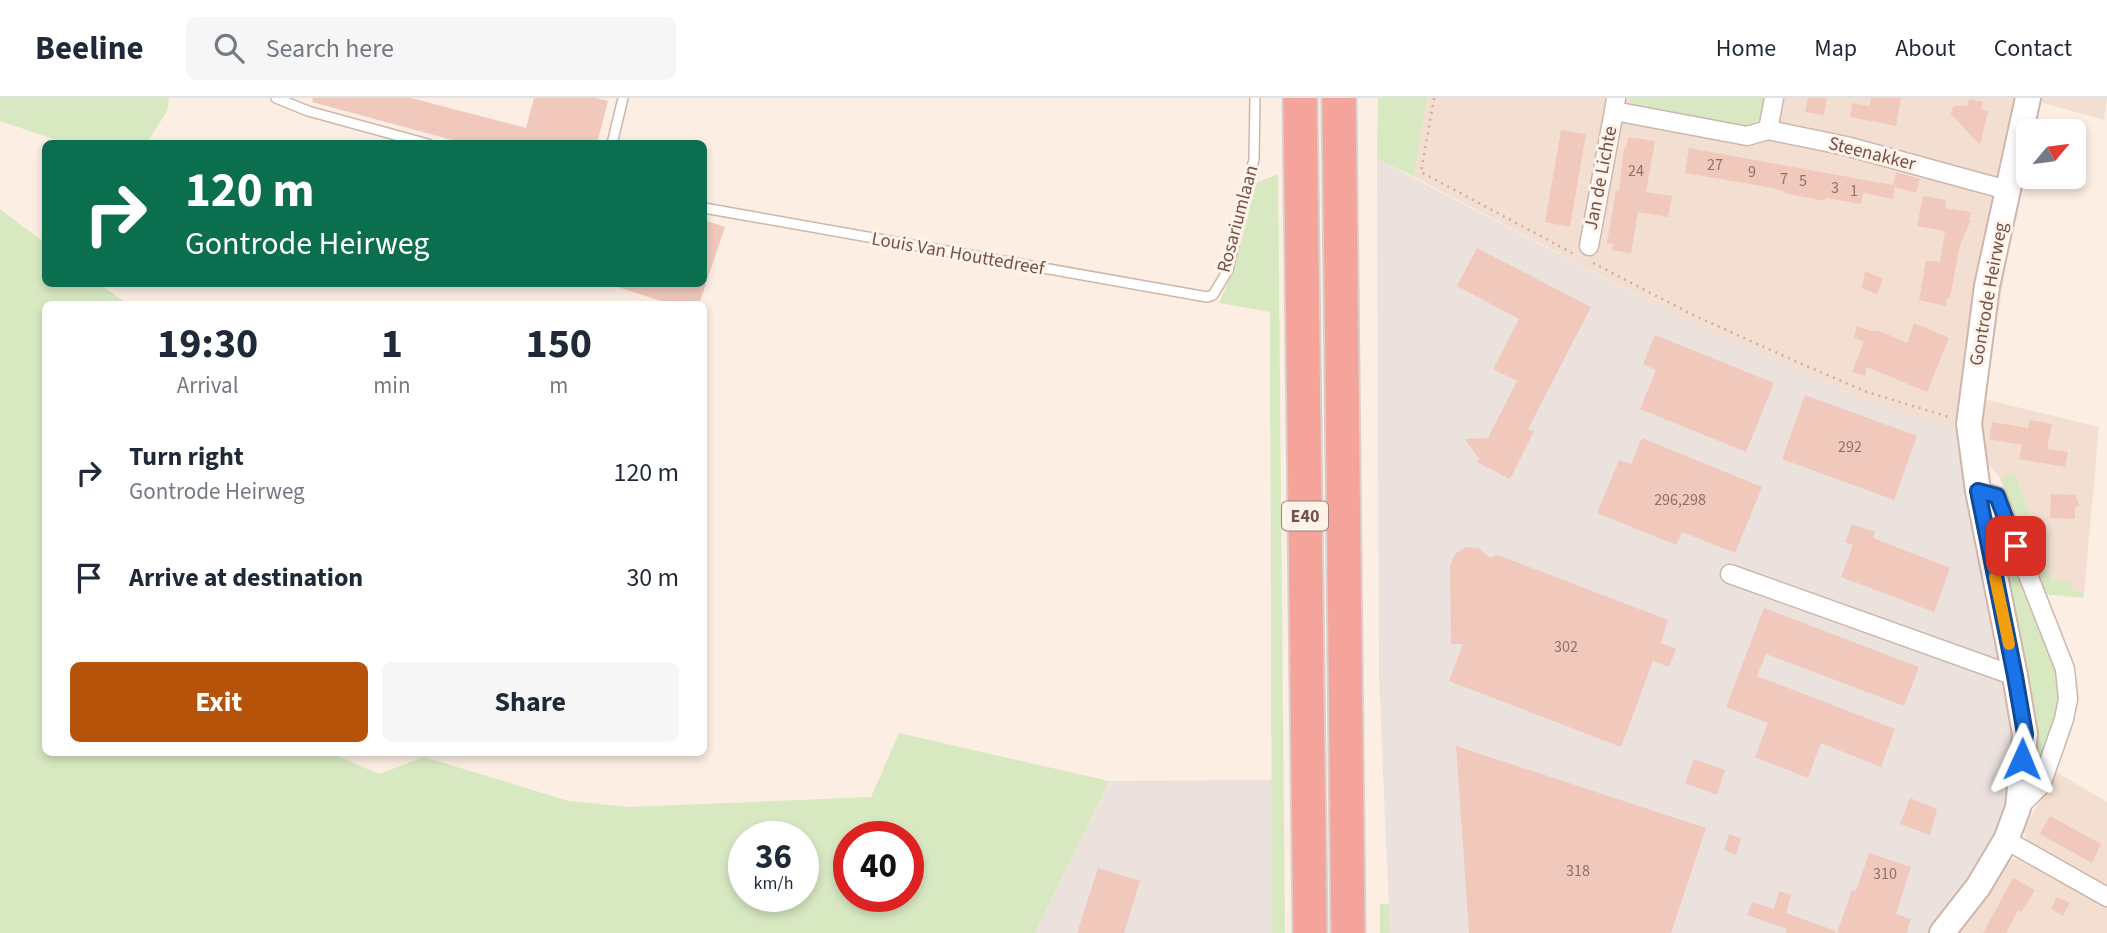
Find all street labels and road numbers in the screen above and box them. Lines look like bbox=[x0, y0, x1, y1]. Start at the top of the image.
street label: Jan de Lichte bbox=[1578, 124, 1624, 232]
street label: Steenakker bbox=[1825, 130, 1919, 178]
street label: Rosariumlaan bbox=[1211, 162, 1265, 276]
street label: Gontrode Heirweg bbox=[1963, 220, 2015, 368]
street label: Louis Van Houttedreef bbox=[869, 225, 1048, 283]
road number: E40 bbox=[1282, 502, 1328, 530]

